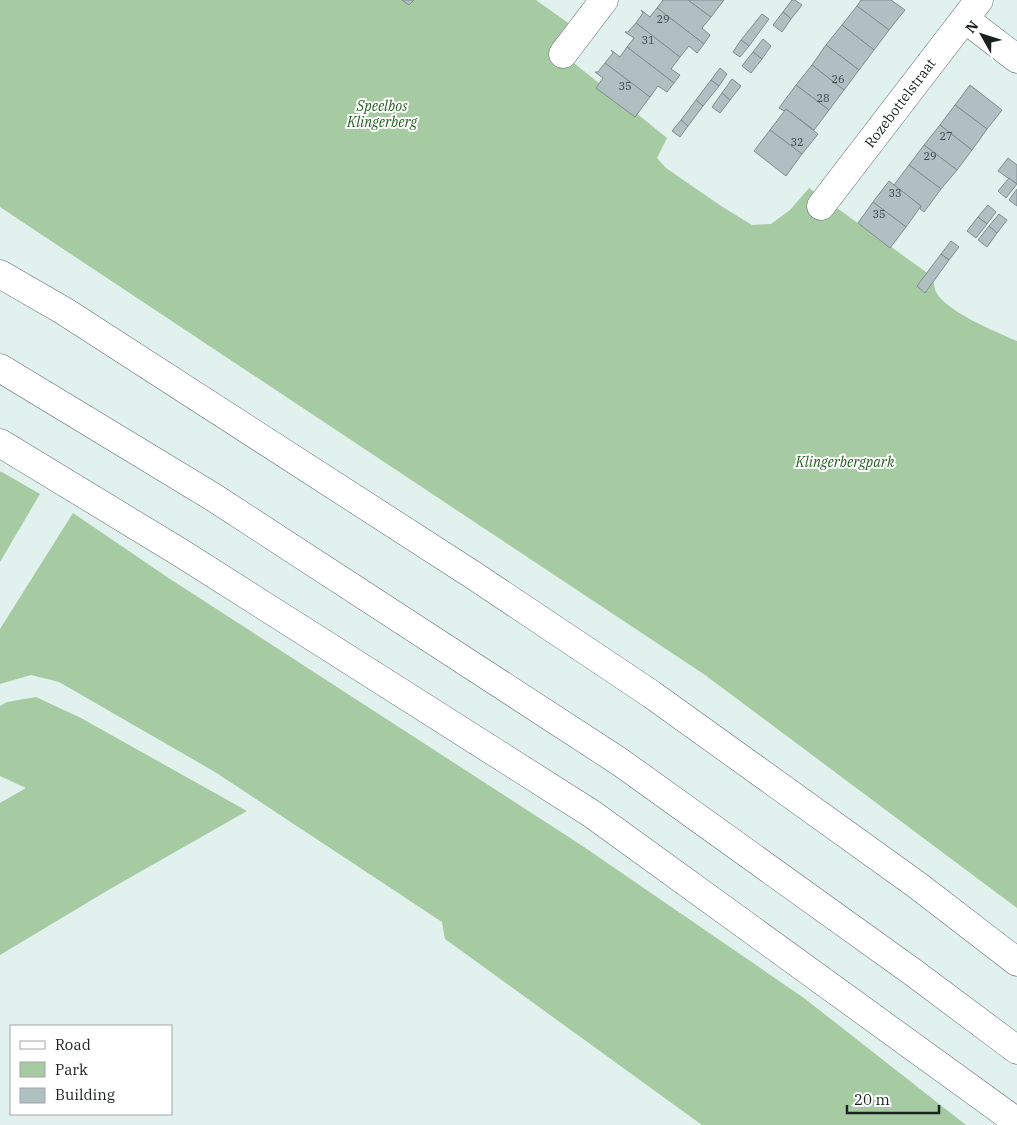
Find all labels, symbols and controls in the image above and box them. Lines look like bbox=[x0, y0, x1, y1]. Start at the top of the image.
north arrow bbox=[957, 10, 1007, 60]
house number: 29 bbox=[656, 12, 670, 26]
text: N bbox=[961, 17, 982, 37]
house number: 31 bbox=[641, 33, 655, 47]
street label: Rozebottelstraat bbox=[861, 55, 939, 151]
house number: 26 bbox=[831, 72, 845, 86]
house number: 35 bbox=[618, 79, 632, 93]
house number: 28 bbox=[816, 91, 830, 105]
park label: Speelbos Klingerberg bbox=[346, 97, 417, 131]
house number: 27 bbox=[939, 129, 953, 143]
house number: 32 bbox=[790, 135, 804, 149]
house number: 29 bbox=[923, 149, 937, 163]
house number: 33 bbox=[888, 186, 902, 200]
house number: 35 bbox=[872, 207, 886, 221]
park label: Klingerbergpark bbox=[795, 453, 895, 471]
legend bbox=[10, 1025, 172, 1115]
text: Road bbox=[55, 1035, 91, 1054]
text: Park bbox=[55, 1060, 88, 1079]
scale bar bbox=[847, 1082, 940, 1114]
text: Building bbox=[55, 1085, 115, 1104]
text: 20 m bbox=[854, 1090, 890, 1109]

